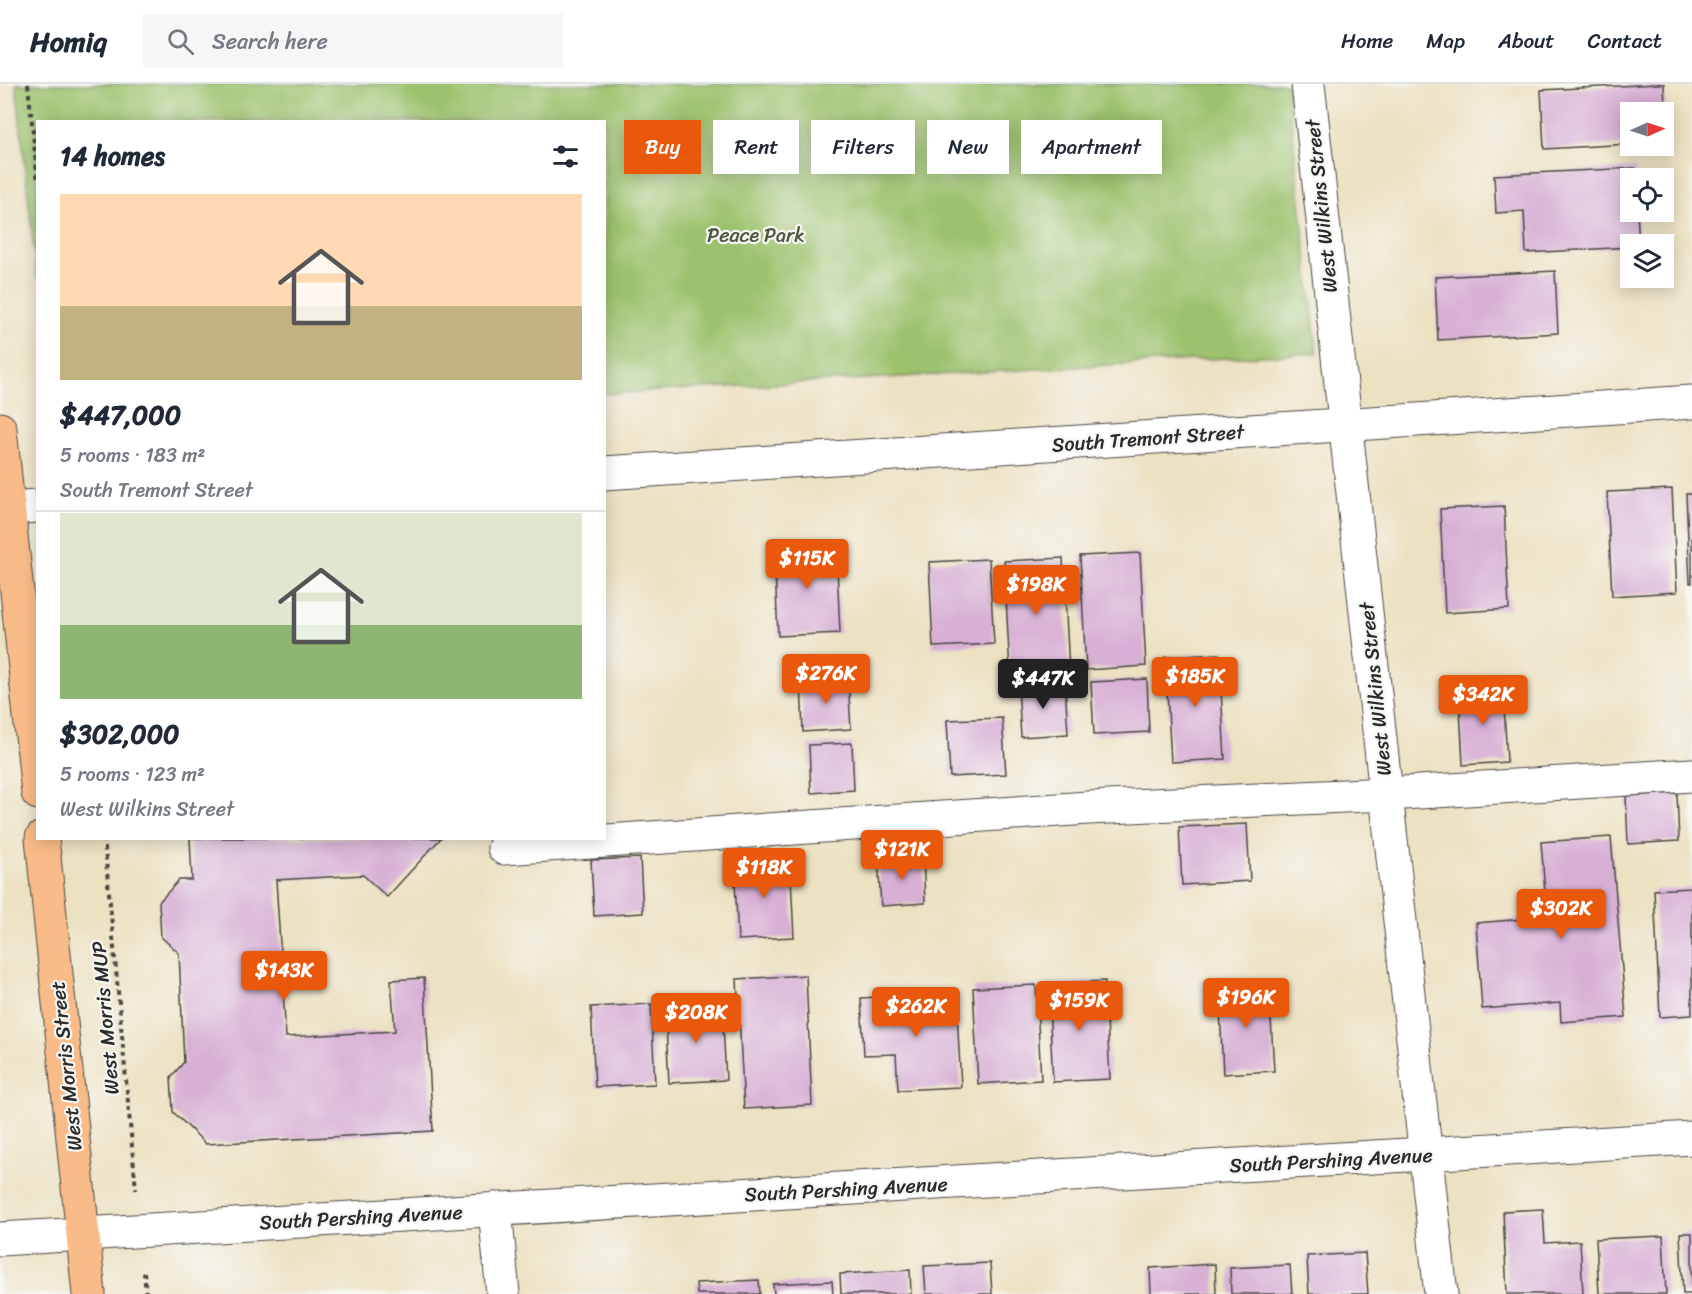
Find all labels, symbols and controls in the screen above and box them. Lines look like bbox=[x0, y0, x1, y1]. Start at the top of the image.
search box bbox=[143, 14, 563, 68]
text: Homiq bbox=[30, 17, 107, 66]
text: Search here bbox=[212, 22, 328, 61]
text: Home bbox=[1341, 22, 1393, 60]
text: Map bbox=[1426, 22, 1465, 60]
text: About bbox=[1498, 22, 1555, 60]
text: Contact bbox=[1588, 22, 1662, 60]
icon: search bbox=[164, 25, 197, 58]
north arrow bbox=[1620, 102, 1674, 156]
map controls bbox=[1620, 102, 1674, 288]
street label: West Wilkins Street bbox=[1295, 117, 1348, 294]
chip: Buy bbox=[624, 120, 701, 174]
chip: Rent bbox=[713, 120, 799, 174]
chip: Filters bbox=[811, 120, 915, 174]
chip: New bbox=[927, 120, 1009, 174]
chip: Apartment bbox=[1021, 120, 1162, 174]
text: 14 homes bbox=[60, 133, 165, 179]
icon: filters bbox=[549, 140, 582, 173]
button: locate bbox=[1620, 168, 1674, 222]
park label: Peace Park bbox=[707, 218, 805, 253]
icon: home bbox=[267, 233, 375, 341]
button: layers bbox=[1620, 234, 1674, 288]
text: $447,000 bbox=[60, 392, 181, 438]
street label: South Tremont Street bbox=[1051, 414, 1246, 463]
text: 5 rooms · 183 m² bbox=[60, 438, 205, 473]
text: South Tremont Street bbox=[60, 473, 253, 508]
pin: $115K bbox=[765, 539, 849, 590]
text: $115K bbox=[780, 541, 835, 576]
icon: home bbox=[267, 552, 375, 660]
pin: $198K bbox=[994, 565, 1078, 616]
text: $198K bbox=[1007, 567, 1065, 602]
street label: West Wilkins Street bbox=[1349, 600, 1402, 777]
pin: $276K bbox=[784, 654, 868, 705]
text: $276K bbox=[796, 656, 856, 691]
pin: $185K bbox=[1153, 657, 1237, 708]
pin: $447K bbox=[1001, 659, 1085, 710]
text: $185K bbox=[1166, 659, 1224, 694]
text: $447K bbox=[1012, 661, 1074, 696]
pin: $342K bbox=[1441, 675, 1525, 726]
text: $342K bbox=[1453, 677, 1513, 712]
text: $302,000 bbox=[60, 711, 180, 757]
text: 5 rooms · 123 m² bbox=[60, 757, 205, 792]
text: West Wilkins Street bbox=[60, 792, 234, 827]
pin: $121K bbox=[860, 830, 944, 881]
text: $121K bbox=[875, 832, 929, 867]
pin: $118K bbox=[722, 848, 806, 899]
text: $118K bbox=[737, 850, 791, 885]
pin: $302K bbox=[1519, 889, 1603, 940]
text: $302K bbox=[1531, 891, 1591, 926]
street label: West Morris MUP bbox=[81, 940, 130, 1096]
pin: $143K bbox=[242, 951, 326, 1002]
text: $143K bbox=[255, 953, 313, 988]
pin: $196K bbox=[1204, 978, 1288, 1029]
street label: West Morris Street bbox=[40, 979, 93, 1153]
text: $196K bbox=[1217, 980, 1275, 1015]
pin: $159K bbox=[1037, 981, 1121, 1032]
text: $159K bbox=[1050, 983, 1108, 1018]
pin: $262K bbox=[874, 987, 958, 1038]
text: $262K bbox=[886, 989, 946, 1024]
pin: $208K bbox=[654, 993, 738, 1044]
text: $208K bbox=[665, 995, 727, 1030]
street label: South Pershing Avenue bbox=[1229, 1138, 1433, 1183]
street label: South Pershing Avenue bbox=[744, 1167, 948, 1212]
street label: South Pershing Avenue bbox=[259, 1195, 463, 1240]

